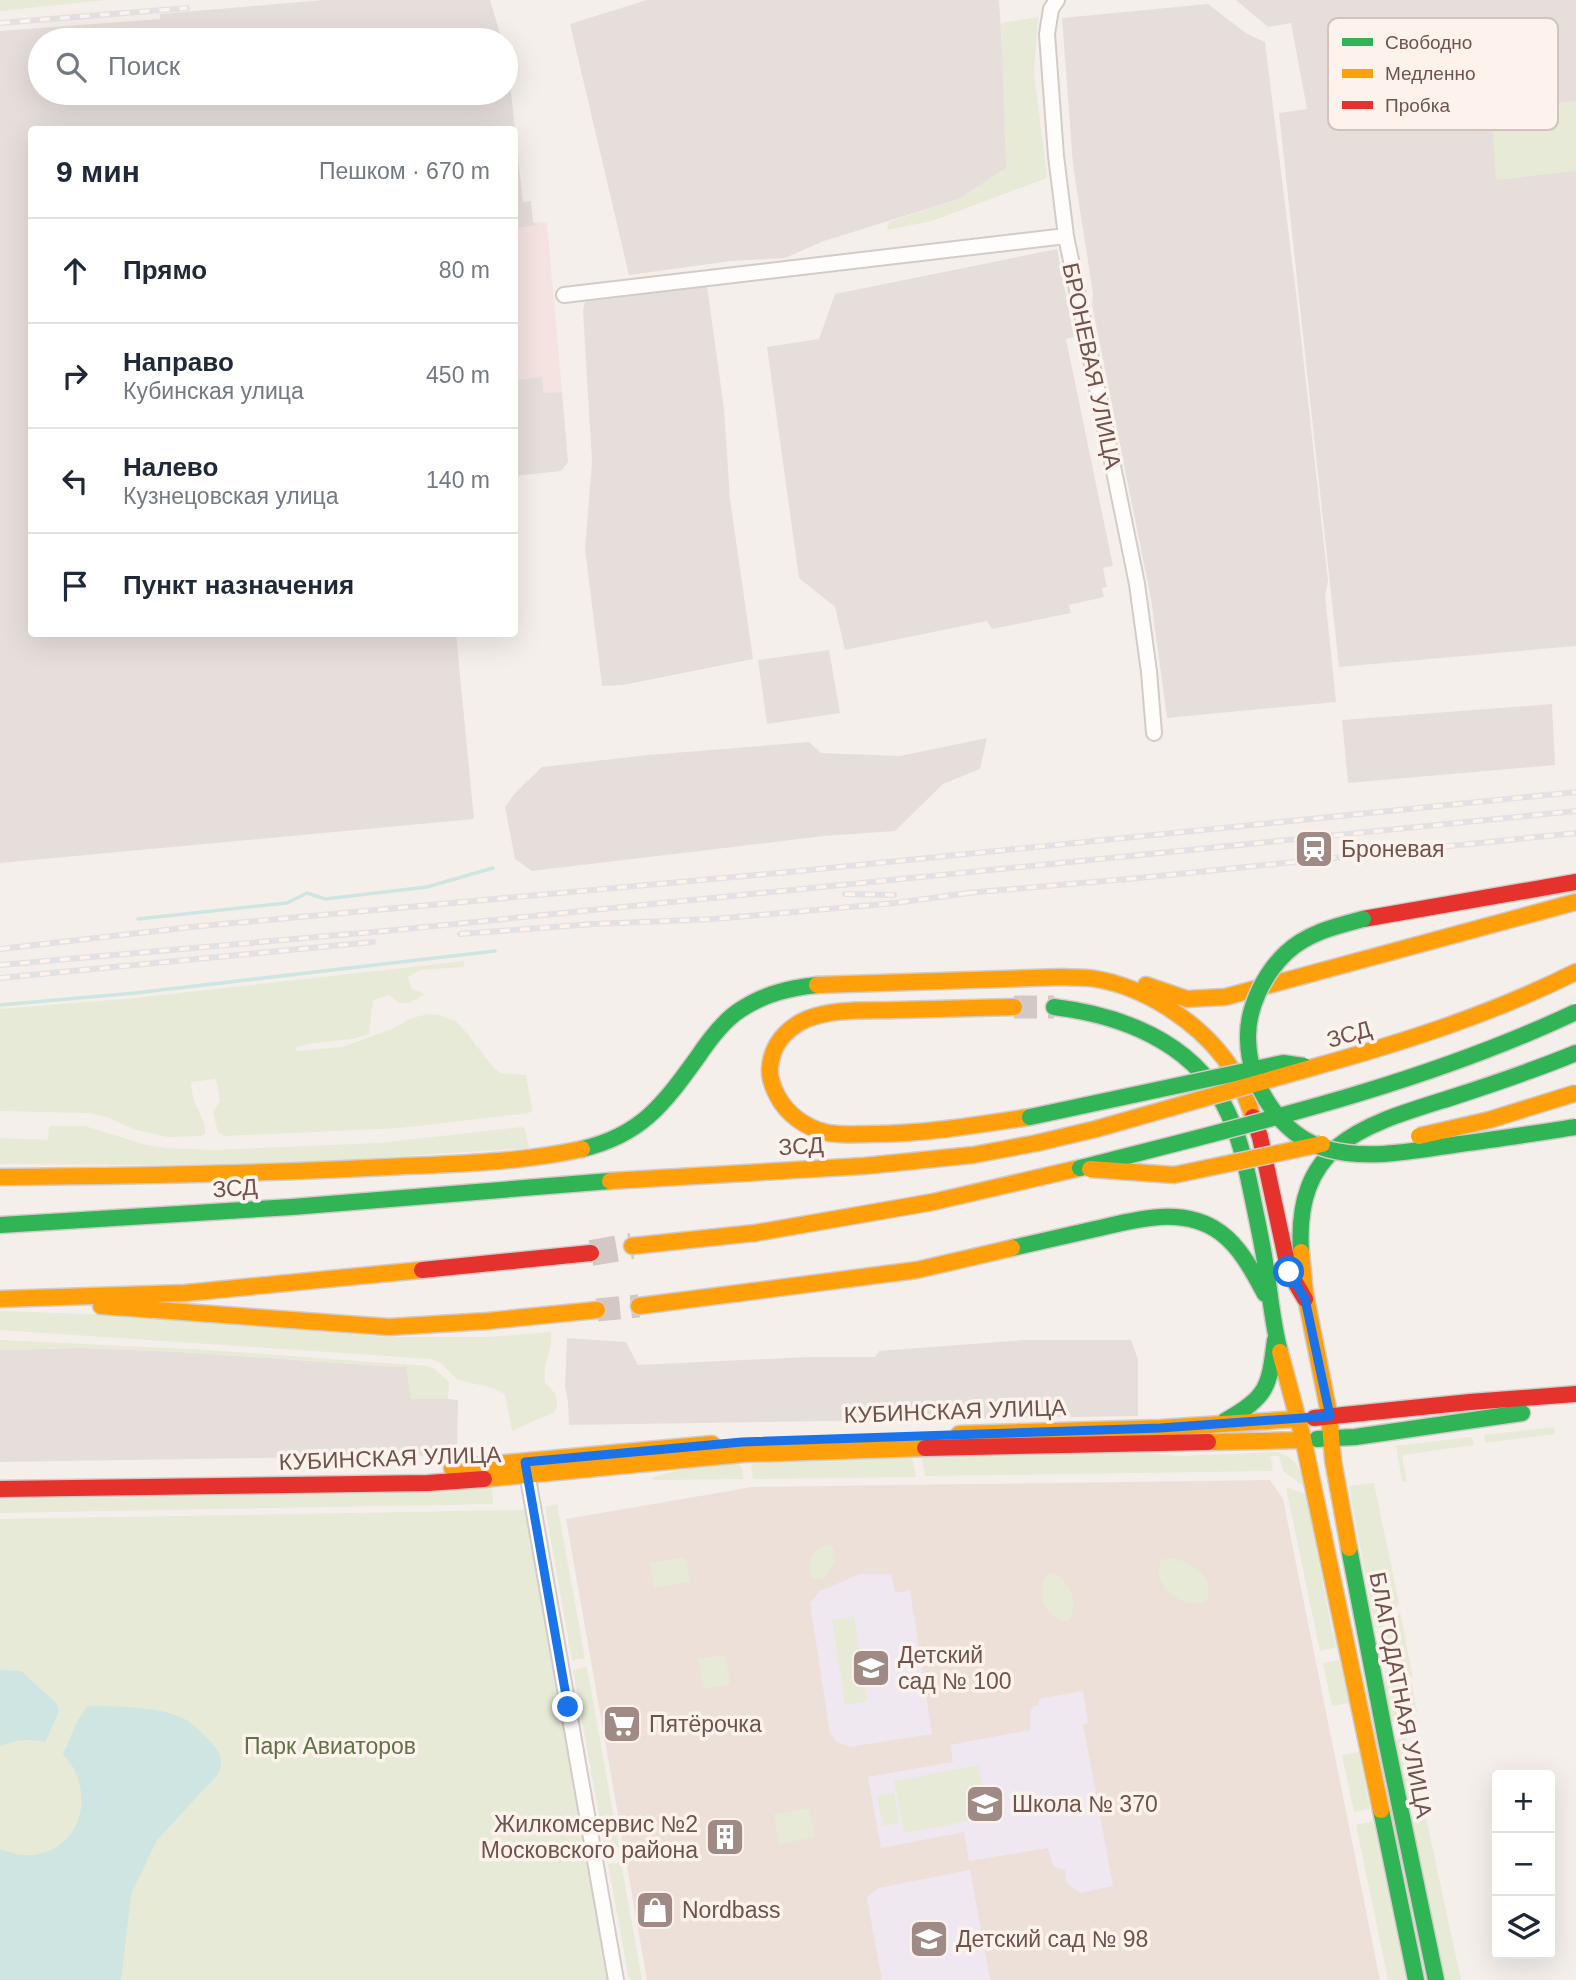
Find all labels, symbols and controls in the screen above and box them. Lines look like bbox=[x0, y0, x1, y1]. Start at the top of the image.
legend bbox=[1328, 18, 1558, 130]
search box bbox=[28, 28, 518, 105]
text: Свободно bbox=[1385, 32, 1472, 53]
icon: search bbox=[52, 48, 90, 86]
text: Поиск bbox=[108, 51, 180, 81]
text: Медленно bbox=[1385, 63, 1475, 84]
text: Пробка bbox=[1385, 95, 1450, 116]
text: 9 мин bbox=[56, 155, 140, 188]
text: Пешком · 670 m bbox=[319, 158, 490, 184]
icon: ahead bbox=[56, 252, 94, 290]
text: Прямо bbox=[123, 255, 207, 285]
text: 80 m bbox=[439, 257, 490, 283]
street label: БРОНЕВАЯ УЛИЦА bbox=[1057, 260, 1127, 472]
text: Направо bbox=[123, 347, 234, 377]
icon: right bbox=[56, 357, 94, 395]
text: 450 m bbox=[426, 362, 490, 388]
text: Кубинская улица bbox=[123, 378, 304, 404]
text: Налево bbox=[123, 452, 218, 482]
icon: left bbox=[56, 462, 94, 500]
text: 140 m bbox=[426, 467, 490, 493]
text: Кузнецовская улица bbox=[123, 483, 339, 509]
icon: arrive bbox=[56, 567, 94, 605]
text: Пункт назначения bbox=[123, 570, 354, 600]
station icon: Броневая bbox=[1293, 828, 1335, 870]
place label: Броневая bbox=[1341, 836, 1444, 862]
street label: ЗСД bbox=[1324, 1015, 1375, 1053]
street label: ЗСД bbox=[778, 1132, 825, 1160]
street label: ЗСД bbox=[211, 1173, 259, 1203]
route start bbox=[1273, 1256, 1304, 1287]
street label: КУБИНСКАЯ УЛИЦА bbox=[843, 1394, 1067, 1428]
street label: КУБИНСКАЯ УЛИЦА bbox=[278, 1441, 502, 1475]
street label: БЛАГОДАТНАЯ УЛИЦА bbox=[1364, 1570, 1438, 1821]
place label: Детский сад № 100 bbox=[898, 1642, 1012, 1694]
school or university icon: Детский сад № 100 bbox=[850, 1647, 892, 1689]
route end bbox=[552, 1691, 583, 1722]
supermarket icon: Пятёрочка bbox=[601, 1703, 643, 1745]
place label: Пятёрочка bbox=[649, 1711, 762, 1737]
park label: Парк Авиаторов bbox=[244, 1733, 416, 1759]
map controls bbox=[1492, 1770, 1555, 1959]
button: + bbox=[1492, 1770, 1555, 1833]
school or university icon: Школа № 370 bbox=[964, 1783, 1006, 1825]
place label: Школа № 370 bbox=[1012, 1791, 1158, 1817]
place label: Жилкомсервис №2 Московского района bbox=[481, 1811, 698, 1863]
building icon: Жилкомсервис №2 Московского района bbox=[704, 1816, 746, 1858]
button: − bbox=[1492, 1833, 1555, 1896]
shop icon: Nordbass bbox=[634, 1889, 676, 1931]
button: layers bbox=[1492, 1896, 1555, 1959]
place label: Nordbass bbox=[682, 1897, 780, 1923]
school or university icon: Детский сад № 98 bbox=[908, 1918, 950, 1960]
place label: Детский сад № 98 bbox=[956, 1926, 1148, 1952]

